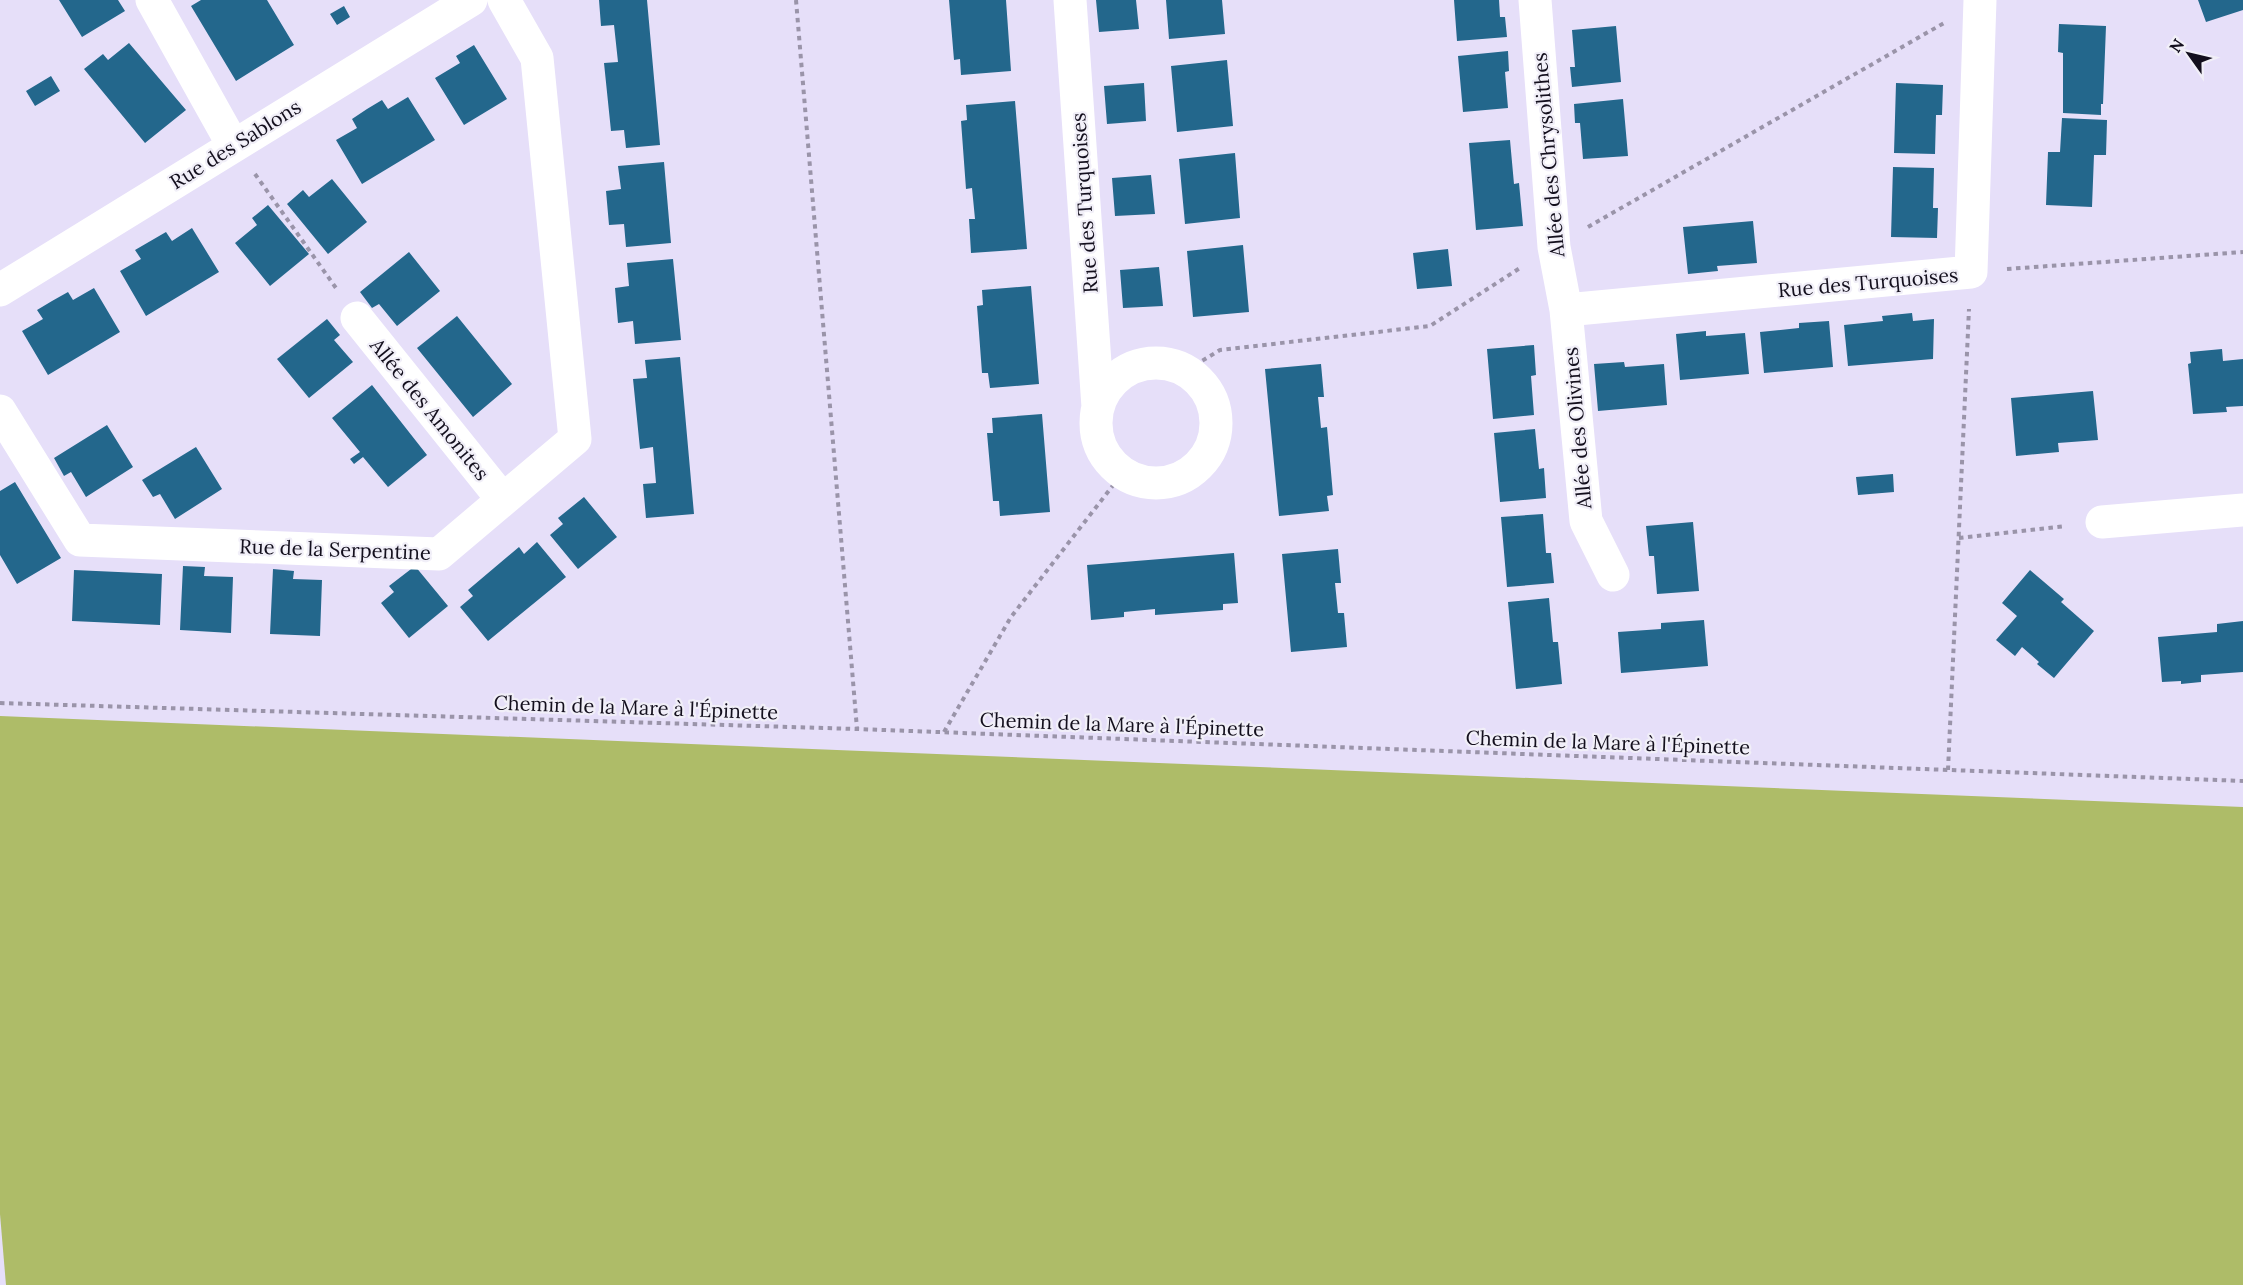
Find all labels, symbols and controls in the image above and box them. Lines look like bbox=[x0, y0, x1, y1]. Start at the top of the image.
north arrow bbox=[2159, 24, 2219, 84]
text: N bbox=[2165, 35, 2188, 56]
street label: Allée des Chrysolithes bbox=[1527, 52, 1569, 259]
street label: Rue des Sablons bbox=[165, 94, 305, 194]
street label: Rue des Turquoises bbox=[1065, 112, 1103, 294]
street label: Rue des Turquoises bbox=[1777, 262, 1959, 302]
street label: Allée des Amonites bbox=[364, 332, 495, 485]
street label: Allée des Olivines bbox=[1557, 346, 1597, 511]
street label: Rue de la Serpentine bbox=[239, 533, 431, 565]
street label: Chemin de la Mare à l'Épinette bbox=[493, 690, 779, 724]
street label: Chemin de la Mare à l'Épinette bbox=[979, 707, 1265, 741]
street label: Chemin de la Mare à l'Épinette bbox=[1465, 725, 1751, 759]

